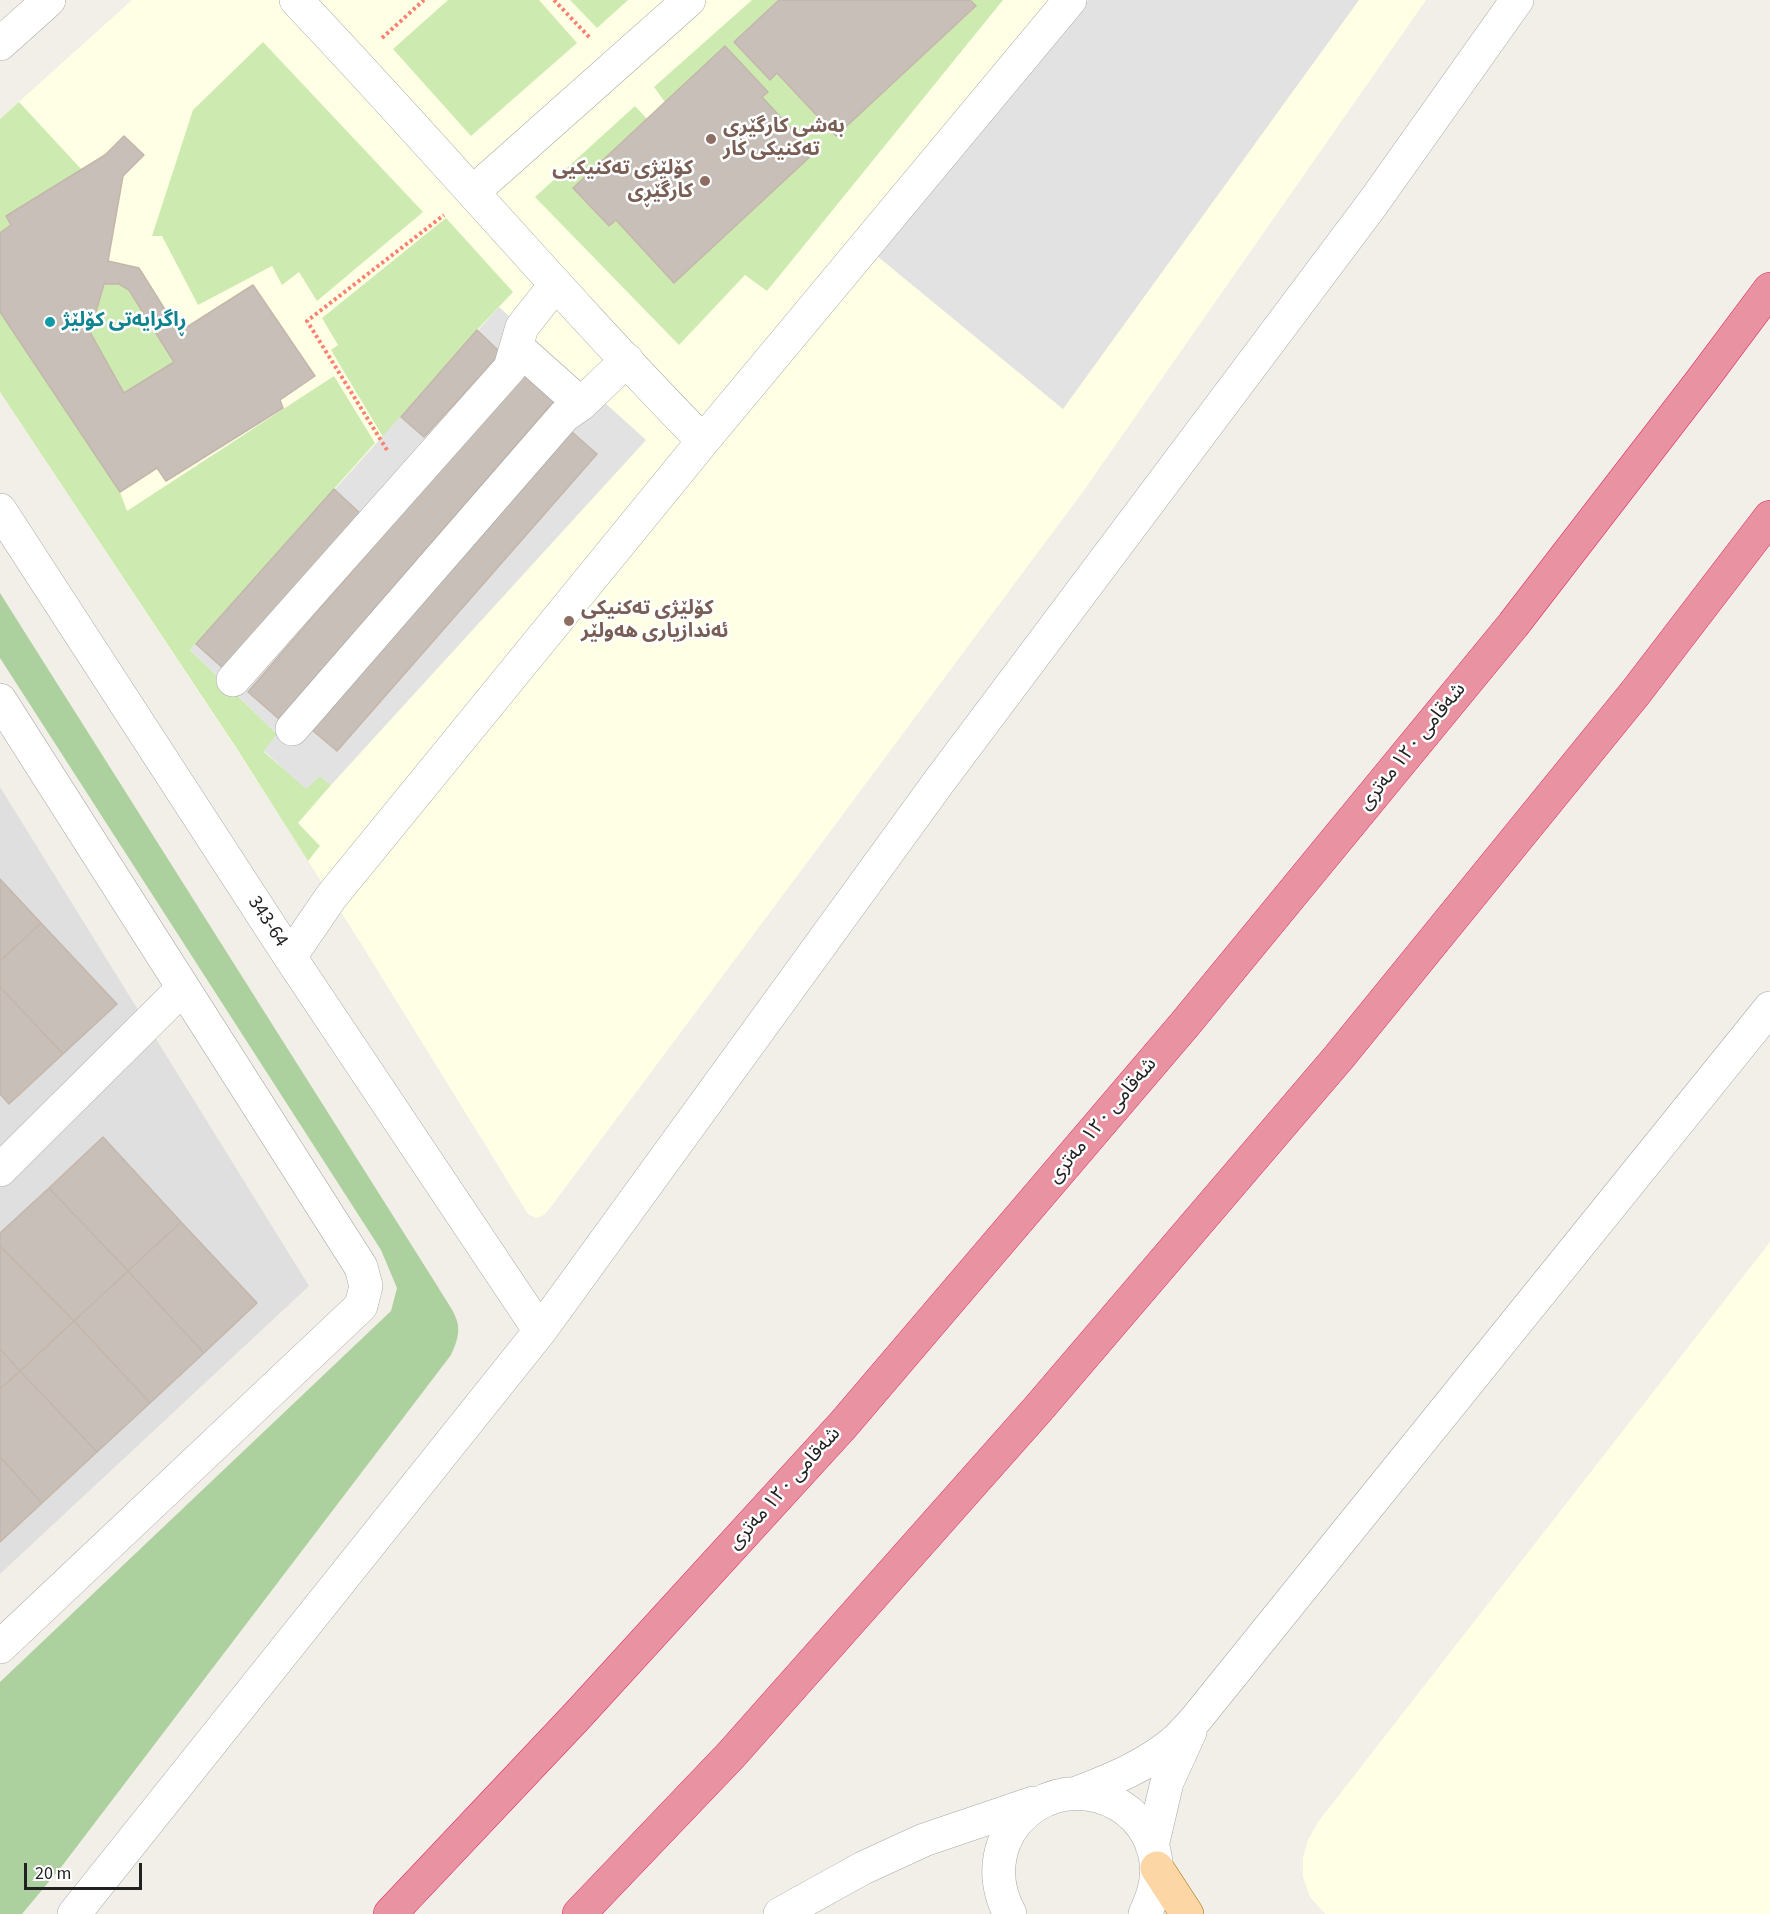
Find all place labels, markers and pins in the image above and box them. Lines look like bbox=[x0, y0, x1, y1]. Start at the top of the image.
place label: بەشی کارگێڕی تەکنیکی کار bbox=[723, 116, 845, 163]
marker: بەشی کارگێڕی تەکنیکی کار bbox=[704, 132, 718, 146]
place label: کۆلێژی تەکنیکیی کارگێڕی bbox=[552, 158, 693, 205]
marker: کۆلێژی تەکنیکیی کارگێڕی bbox=[698, 174, 712, 188]
place label: ڕاگرایەتی کۆلێژ bbox=[62, 310, 186, 334]
marker: ڕاگرایەتی کۆلێژ bbox=[43, 315, 57, 329]
place label: کۆلێژی تەکنیکی ئەندازیاری هەولێر bbox=[581, 598, 728, 645]
marker: کۆلێژی تەکنیکی ئەندازیاری هەولێر bbox=[562, 614, 576, 628]

